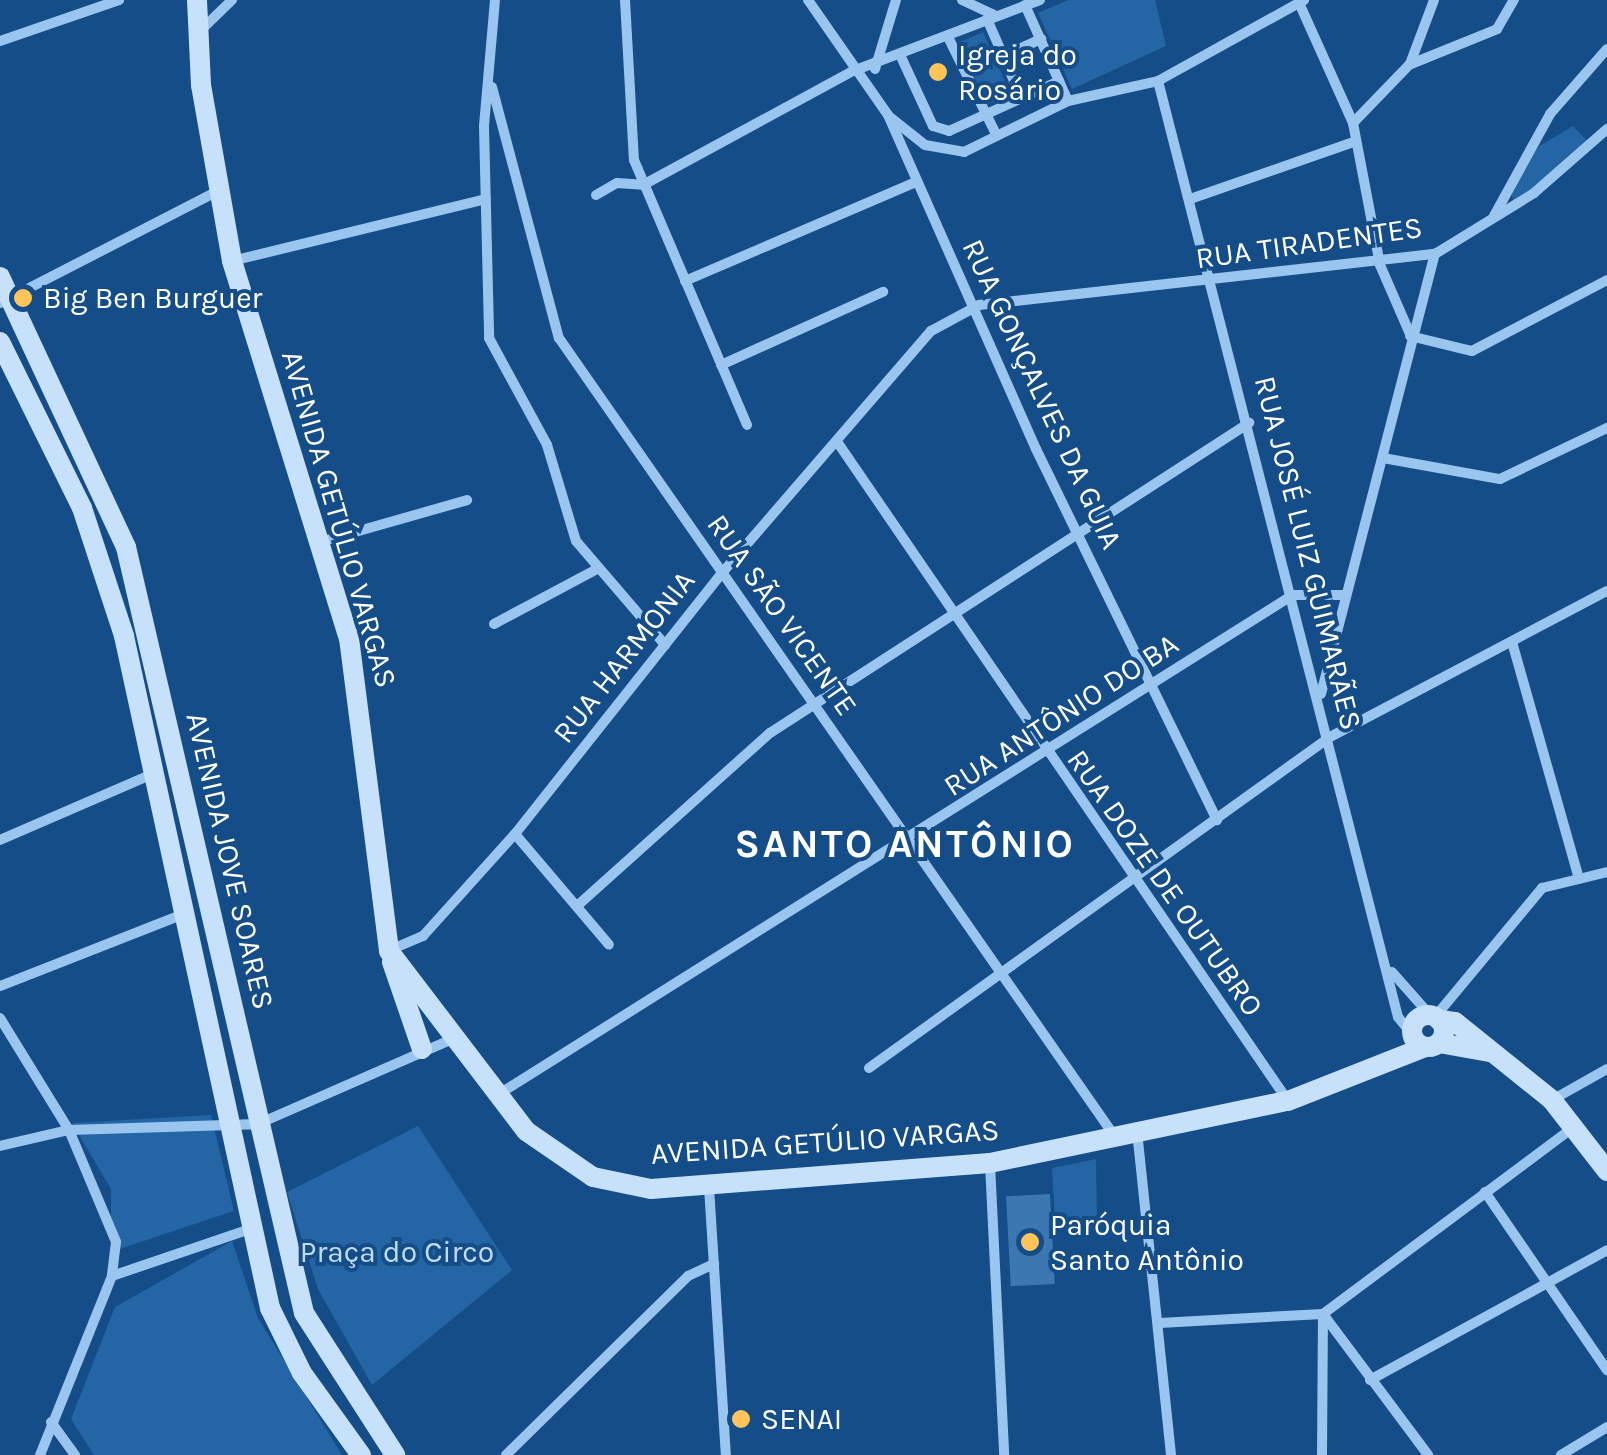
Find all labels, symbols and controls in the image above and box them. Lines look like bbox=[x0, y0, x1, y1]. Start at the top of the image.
place label: Igreja do Rosário bbox=[958, 37, 1077, 108]
marker: Igreja do Rosário bbox=[927, 61, 949, 83]
street label: RUA TIRADENTES bbox=[1193, 209, 1425, 277]
street label: RUA GONÇALVES DA GUIA bbox=[954, 233, 1130, 555]
place label: Big Ben Burguer bbox=[43, 280, 262, 316]
marker: Big Ben Burguer bbox=[12, 287, 34, 309]
street label: AVENIDA GETÚLIO VARGAS bbox=[274, 346, 404, 692]
street label: RUA JOSÉ LUIZ GUIMARÃES bbox=[1247, 372, 1369, 734]
street label: RUA SÃO VICENTE bbox=[699, 508, 865, 722]
street label: RUA HARMONIA bbox=[546, 564, 702, 750]
street label: RUA ANTÔNIO DO BA bbox=[937, 626, 1185, 804]
street label: AVENIDA JOVE SOARES bbox=[178, 709, 282, 1013]
street label: RUA DOZE DE OUTUBRO bbox=[1059, 743, 1271, 1023]
district label: SANTO ANTÔNIO bbox=[735, 820, 1075, 868]
street label: AVENIDA GETÚLIO VARGAS bbox=[650, 1112, 1000, 1172]
place label: Paróquia Santo Antônio bbox=[1050, 1207, 1244, 1278]
marker: Paróquia Santo Antônio bbox=[1019, 1231, 1041, 1253]
park label: Praça do Circo bbox=[300, 1234, 494, 1270]
place label: SENAI bbox=[761, 1401, 842, 1437]
marker: SENAI bbox=[730, 1408, 752, 1430]

